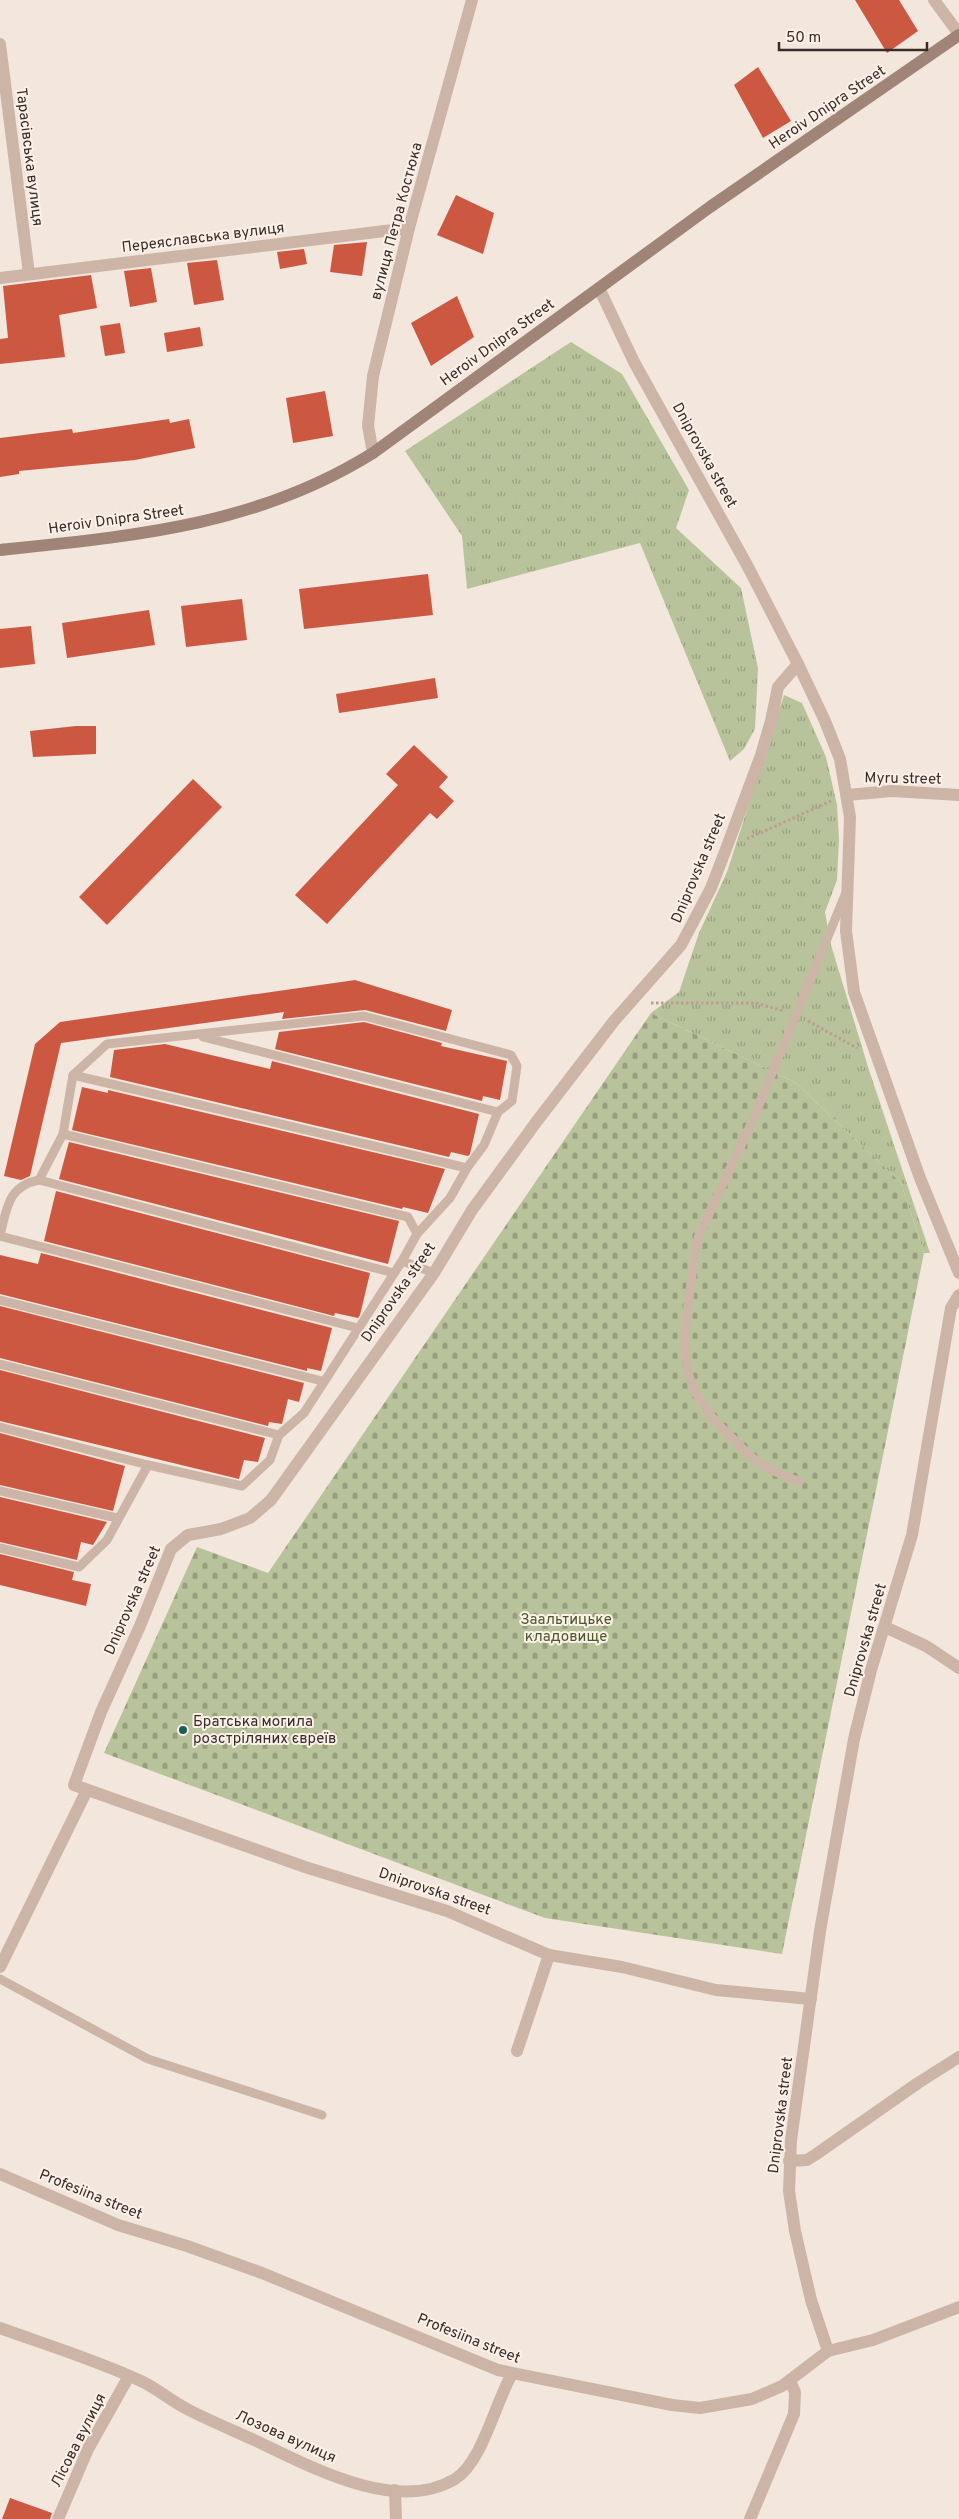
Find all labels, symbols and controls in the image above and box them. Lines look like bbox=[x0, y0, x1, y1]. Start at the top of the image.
scale bar bbox=[779, 20, 926, 52]
text: 50 m bbox=[786, 29, 821, 48]
street label: Heroiv Dnipra Street bbox=[766, 62, 890, 154]
street label: Тарасівська вулиця bbox=[11, 87, 46, 227]
street label: вулиця Петра Костюка bbox=[367, 141, 428, 302]
street label: Переяславська вулиця bbox=[121, 219, 286, 258]
street label: Heroiv Dnipra Street bbox=[437, 295, 559, 391]
street label: Dniprovska street bbox=[667, 400, 740, 512]
street label: Heroiv Dnipra Street bbox=[47, 502, 185, 539]
street label: Myru street bbox=[864, 769, 942, 790]
street label: Dniprovska street bbox=[668, 811, 731, 926]
street label: Dniprovska street bbox=[358, 1239, 441, 1346]
street label: Dniprovska street bbox=[101, 1543, 166, 1658]
street label: Dniprovska street bbox=[841, 1581, 892, 1699]
park label: Заальтицьке кладовище bbox=[520, 1611, 612, 1647]
place label: Братська могила розстріляних євреїв bbox=[193, 1713, 336, 1749]
marker: Братська могила розстріляних євреїв bbox=[177, 1724, 189, 1736]
street label: Dniprovska street bbox=[376, 1864, 493, 1921]
street label: Dniprovska street bbox=[765, 2056, 798, 2175]
street label: Profesiina street bbox=[36, 2166, 145, 2225]
street label: Profesiina street bbox=[414, 2310, 523, 2369]
street label: Лісова вулиця bbox=[47, 2390, 111, 2491]
street label: Лозова вулиця bbox=[232, 2407, 339, 2468]

